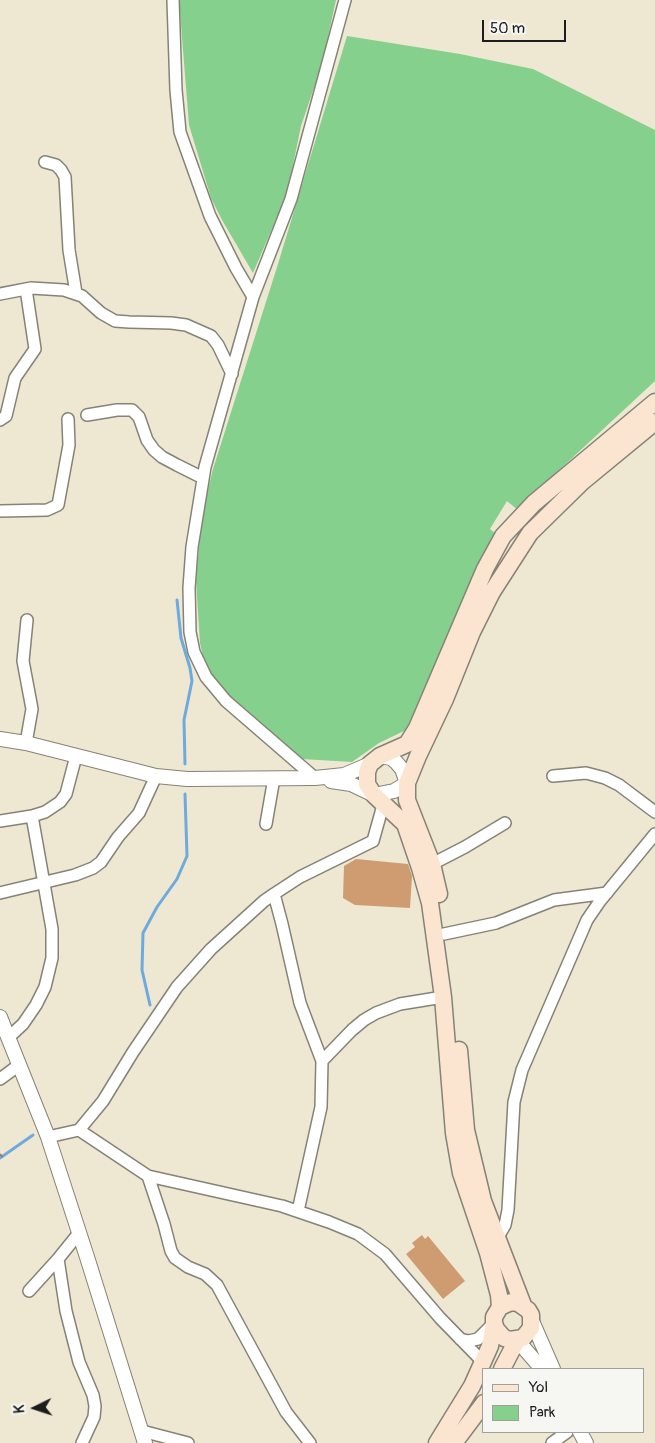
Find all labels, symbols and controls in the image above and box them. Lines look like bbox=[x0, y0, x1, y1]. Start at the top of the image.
scale bar bbox=[485, 10, 569, 42]
text: 50 m bbox=[490, 19, 525, 38]
legend bbox=[482, 1368, 645, 1433]
text: Yol bbox=[529, 1378, 548, 1397]
north arrow bbox=[10, 1383, 60, 1433]
text: Park bbox=[529, 1403, 555, 1422]
text: K bbox=[11, 1404, 28, 1414]

